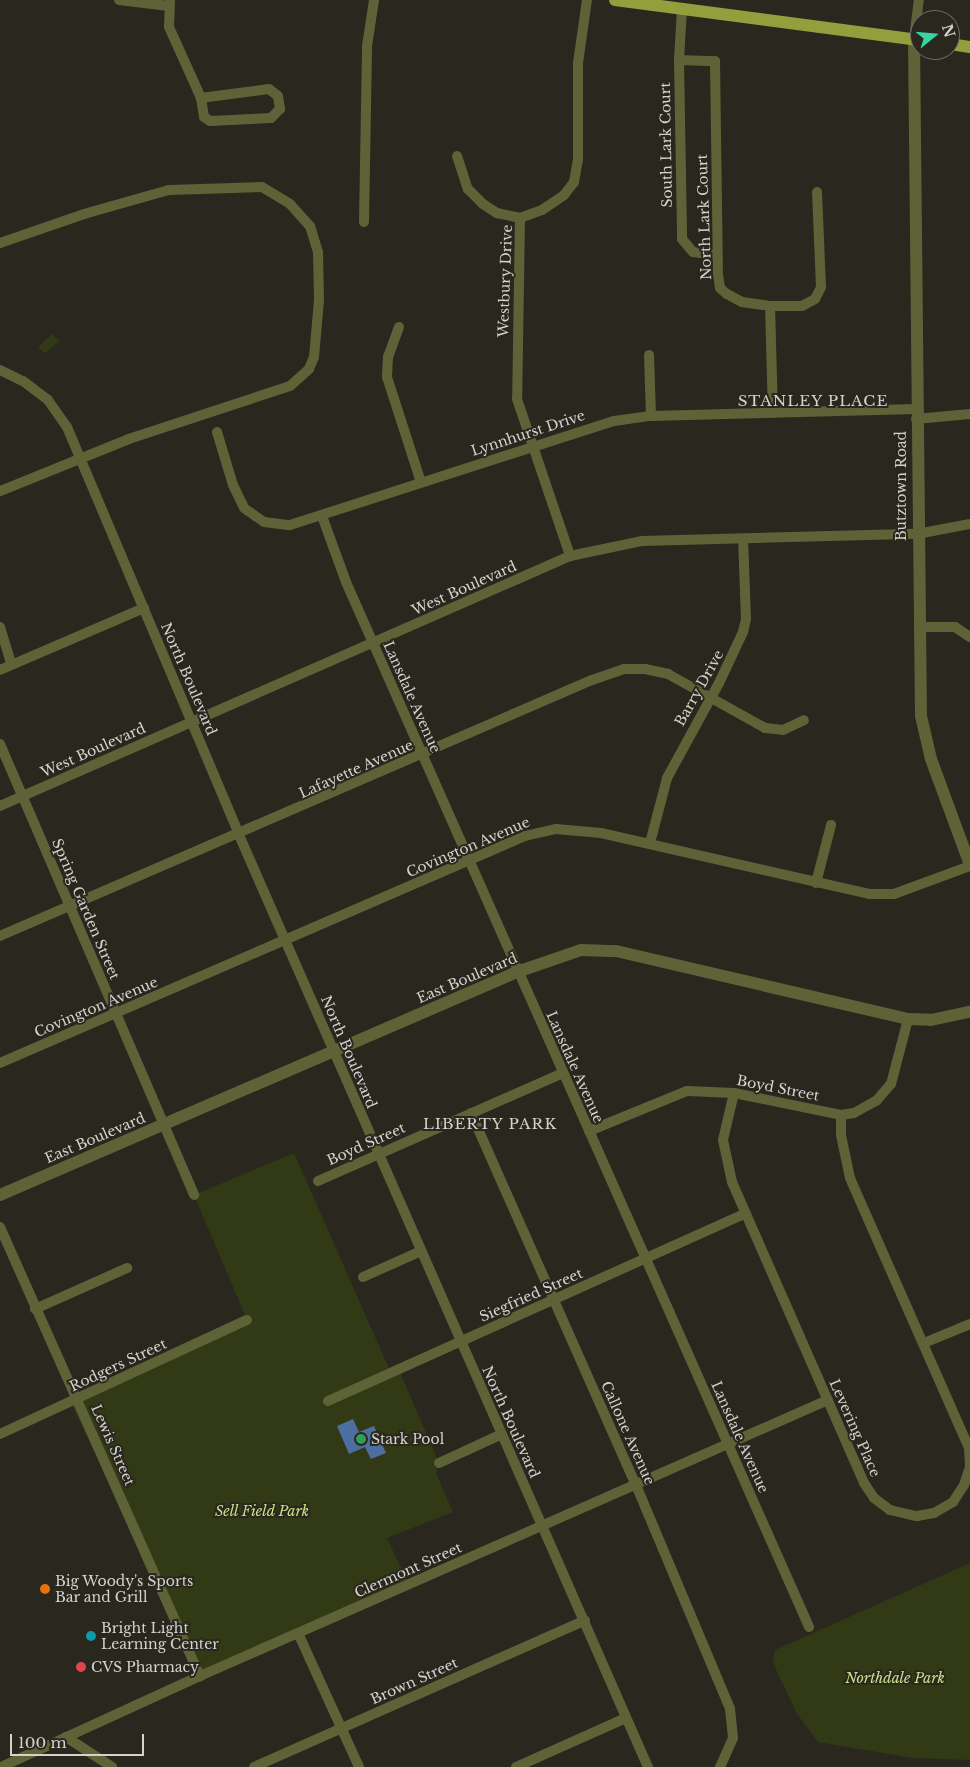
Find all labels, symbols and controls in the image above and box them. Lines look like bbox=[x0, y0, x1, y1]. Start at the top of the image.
north arrow bbox=[910, 10, 960, 60]
text: N bbox=[938, 22, 959, 40]
street label: South Lark Court bbox=[657, 82, 675, 208]
street label: North Lark Court bbox=[693, 154, 715, 280]
street label: Westbury Drive bbox=[495, 224, 515, 338]
district label: STANLEY PLACE bbox=[736, 392, 890, 410]
street label: Lynnhurst Drive bbox=[469, 407, 587, 459]
street label: Butztown Road bbox=[893, 431, 909, 541]
street label: West Boulevard bbox=[409, 557, 519, 619]
street label: North Boulevard bbox=[158, 620, 220, 738]
street label: Lansdale Avenue bbox=[380, 638, 444, 756]
street label: Barry Drive bbox=[671, 647, 727, 729]
street label: West Boulevard bbox=[38, 719, 148, 781]
street label: Lafayette Avenue bbox=[296, 736, 416, 802]
street label: Covington Avenue bbox=[404, 813, 532, 881]
street label: Spring Garden Street bbox=[49, 836, 123, 982]
street label: East Boulevard bbox=[414, 949, 520, 1007]
street label: Covington Avenue bbox=[32, 973, 160, 1041]
street label: North Boulevard bbox=[318, 993, 380, 1111]
street label: Lansdale Avenue bbox=[543, 1008, 607, 1126]
street label: Boyd Street bbox=[735, 1072, 821, 1104]
street label: East Boulevard bbox=[42, 1109, 148, 1167]
district label: LIBERTY PARK bbox=[421, 1115, 559, 1133]
street label: Boyd Street bbox=[324, 1119, 408, 1169]
street label: Siegfried Street bbox=[477, 1265, 585, 1325]
street label: Rodgers Street bbox=[67, 1335, 169, 1395]
street label: North Boulevard bbox=[479, 1363, 543, 1481]
street label: Levering Place bbox=[826, 1377, 884, 1479]
street label: Callone Avenue bbox=[598, 1378, 658, 1488]
street label: Lansdale Avenue bbox=[708, 1378, 772, 1496]
street label: Lewis Street bbox=[88, 1402, 138, 1488]
place label: Stark Pool bbox=[371, 1431, 444, 1447]
marker: Stark Pool bbox=[355, 1433, 367, 1445]
park label: Sell Field Park bbox=[215, 1503, 309, 1519]
street label: Clermont Street bbox=[352, 1539, 464, 1601]
place label: Big Woody's Sports Bar and Grill bbox=[55, 1573, 194, 1605]
marker: Big Woody's Sports Bar and Grill bbox=[39, 1583, 51, 1595]
place label: Bright Light Learning Center bbox=[101, 1620, 219, 1652]
marker: Bright Light Learning Center bbox=[85, 1630, 97, 1642]
street label: Brown Street bbox=[368, 1654, 460, 1708]
place label: CVS Pharmacy bbox=[91, 1659, 199, 1675]
marker: CVS Pharmacy bbox=[75, 1661, 87, 1673]
park label: Northdale Park bbox=[845, 1670, 945, 1686]
scale bar bbox=[12, 1724, 146, 1756]
text: 100 m bbox=[18, 1733, 67, 1752]

